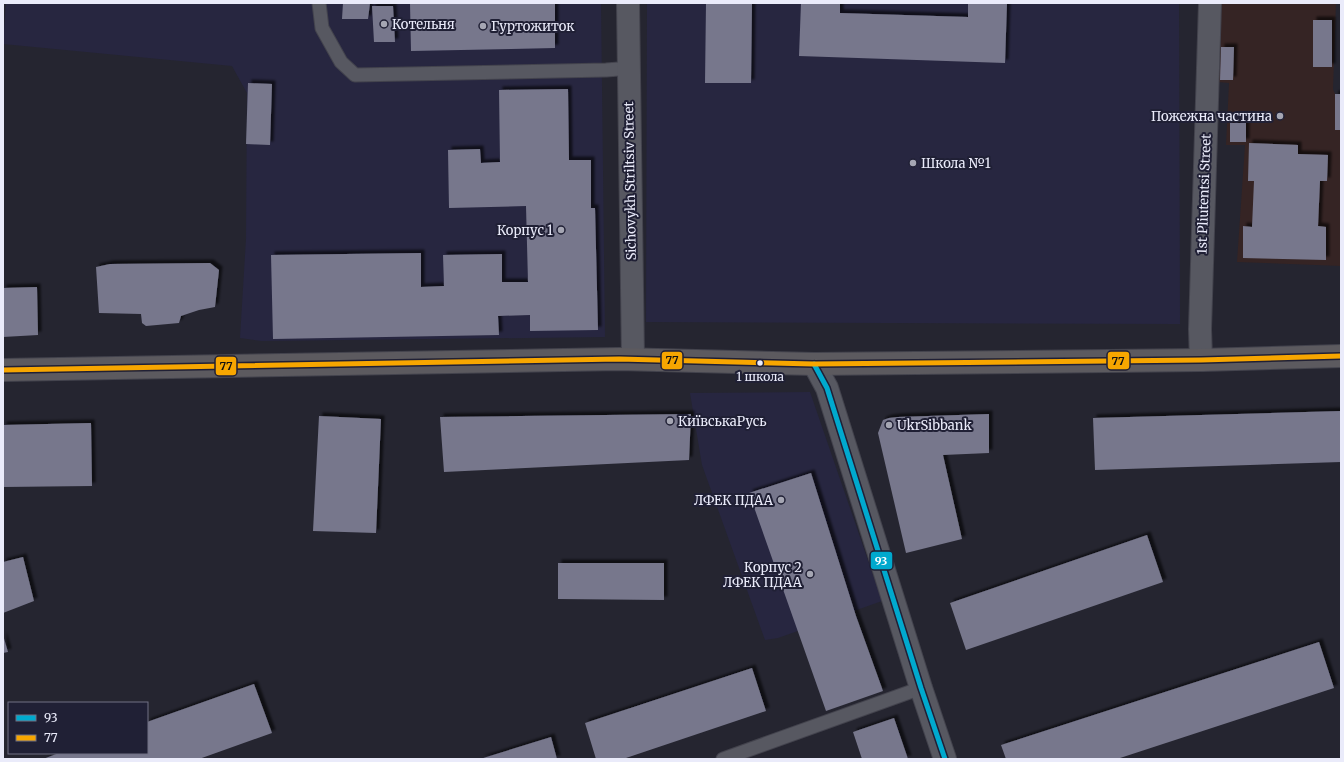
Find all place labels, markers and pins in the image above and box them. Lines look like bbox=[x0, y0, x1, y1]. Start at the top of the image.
place label: Котельня bbox=[392, 16, 455, 33]
place label: Гуртожиток bbox=[491, 18, 575, 35]
marker: Котельня bbox=[379, 19, 389, 29]
marker: Гуртожиток bbox=[478, 21, 488, 31]
place label: Пожежна частина bbox=[1151, 108, 1272, 125]
marker: Пожежна частина bbox=[1275, 111, 1285, 121]
place label: Школа №1 bbox=[921, 155, 991, 172]
marker: Школа №1 bbox=[908, 158, 918, 168]
place label: Корпус 1 bbox=[497, 222, 553, 239]
marker: Корпус 1 bbox=[556, 225, 566, 235]
marker: 1 школа bbox=[755, 358, 765, 368]
place label: 1 школа bbox=[736, 369, 784, 384]
place label: КиївськаРусь bbox=[678, 413, 767, 430]
marker: КиївськаРусь bbox=[665, 416, 675, 426]
place label: UkrSibbank bbox=[897, 417, 972, 434]
marker: UkrSibbank bbox=[884, 420, 894, 430]
place label: ЛФЕК ПДАА bbox=[694, 492, 774, 509]
marker: ЛФЕК ПДАА bbox=[776, 495, 786, 505]
place label: Корпус 2 ЛФЕК ПДАА bbox=[723, 559, 803, 591]
marker: Корпус 2 ЛФЕК ПДАА bbox=[805, 569, 815, 579]

